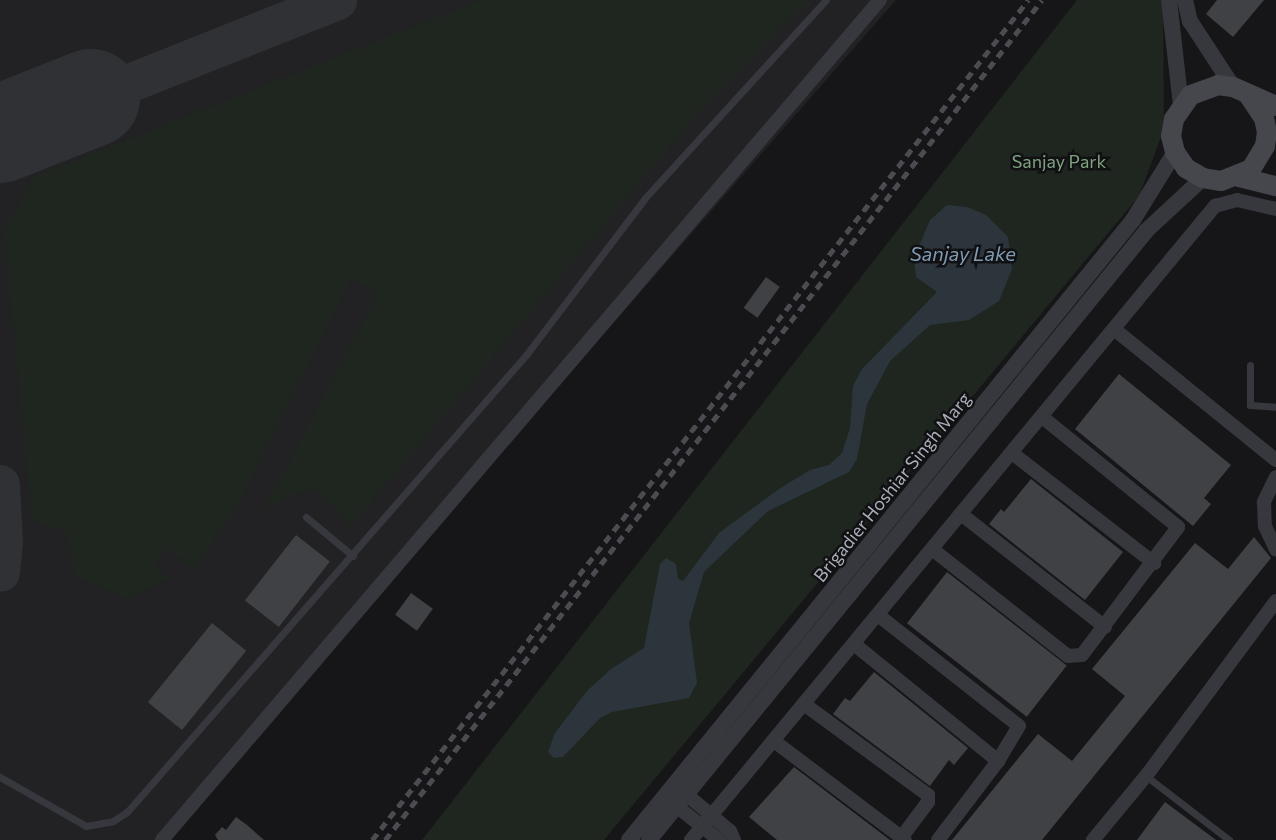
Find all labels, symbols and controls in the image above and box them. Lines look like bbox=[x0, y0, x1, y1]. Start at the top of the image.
park label: Sanjay Park bbox=[1012, 150, 1106, 172]
water label: Sanjay Lake bbox=[910, 241, 1016, 265]
street label: Brigadier Hoshiar Singh Marg bbox=[809, 388, 975, 586]

